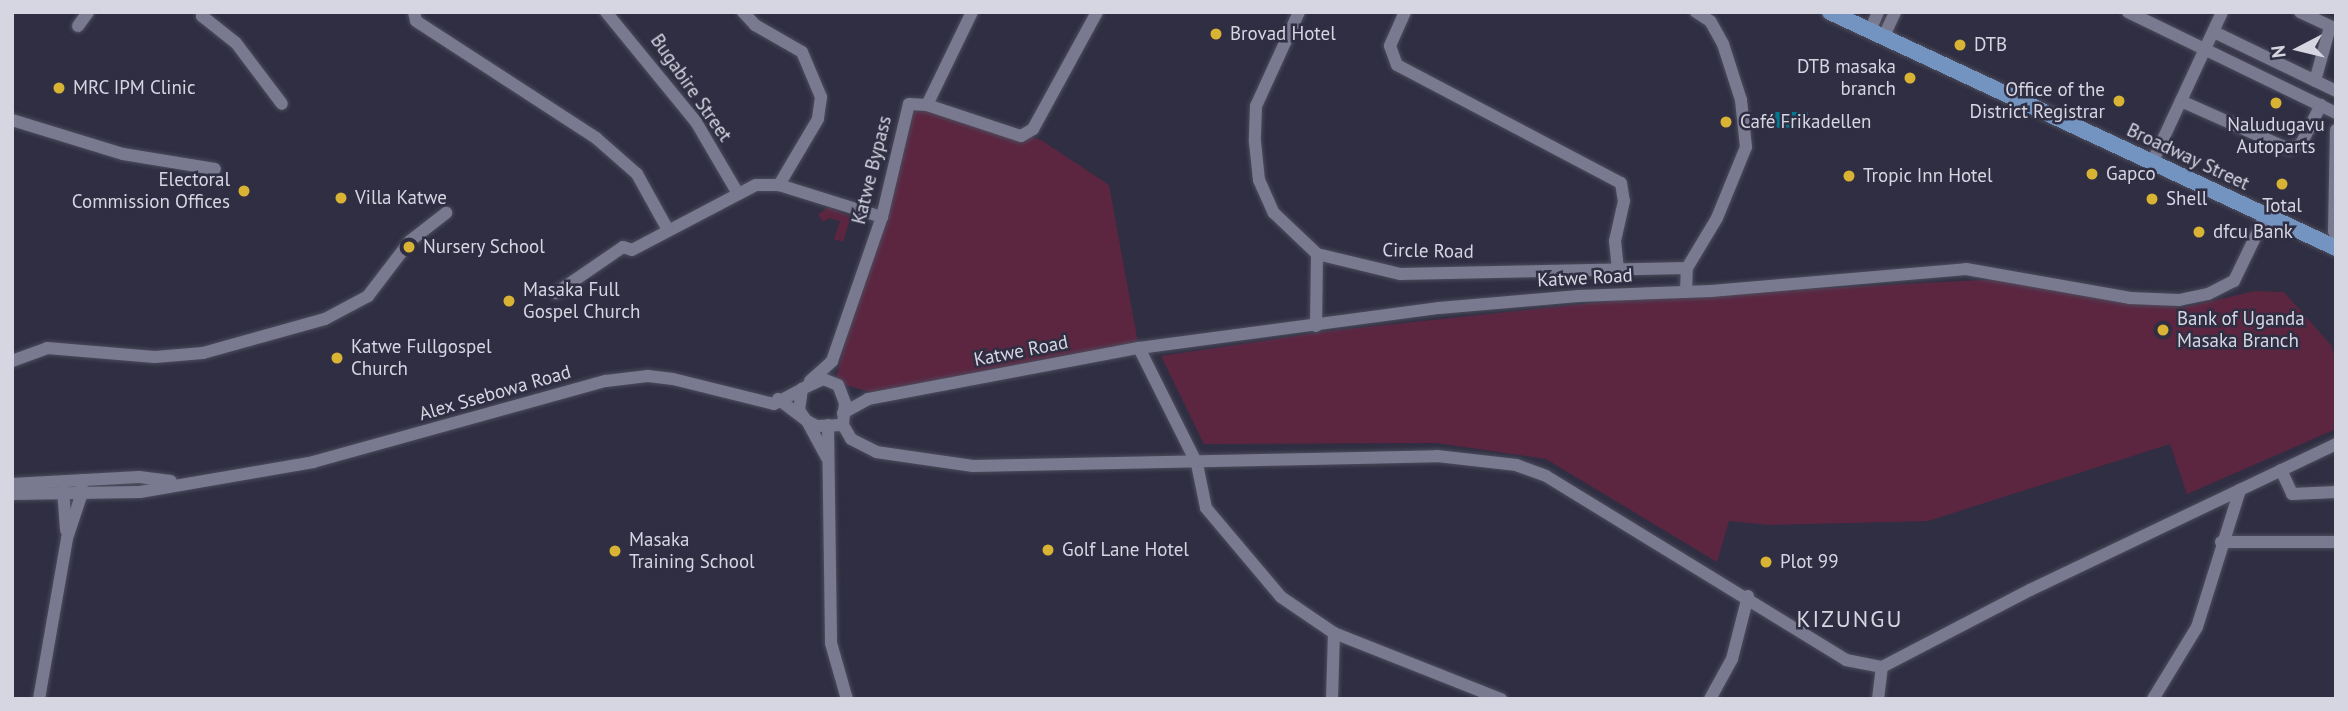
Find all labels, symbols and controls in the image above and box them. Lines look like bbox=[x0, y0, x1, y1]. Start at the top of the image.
north arrow bbox=[2264, 14, 2334, 84]
place label: Brovad Hotel bbox=[1230, 23, 1336, 45]
marker: Brovad Hotel bbox=[1208, 26, 1224, 42]
street label: Bugabire Street bbox=[646, 30, 736, 146]
place label: DTB bbox=[1974, 34, 2007, 56]
marker: DTB bbox=[1952, 37, 1968, 53]
text: N bbox=[2265, 44, 2291, 59]
place label: DTB masaka branch bbox=[1797, 56, 1896, 100]
marker: DTB masaka branch bbox=[1902, 70, 1918, 86]
place label: MRC IPM Clinic bbox=[73, 77, 196, 99]
place label: Office of the District Registrar bbox=[1969, 79, 2105, 123]
marker: MRC IPM Clinic bbox=[51, 80, 67, 96]
marker: Office of the District Registrar bbox=[2111, 93, 2127, 109]
marker: Naludugavu Autoparts bbox=[2268, 95, 2284, 111]
place label: Café Frikadellen bbox=[1740, 111, 1871, 133]
street label: Katwe Bypass bbox=[848, 113, 896, 227]
marker: Café Frikadellen bbox=[1718, 114, 1734, 130]
place label: Naludugavu Autoparts bbox=[2227, 114, 2325, 158]
street label: Broadway Street bbox=[2123, 119, 2253, 195]
place label: Gapco bbox=[2106, 163, 2156, 185]
place label: Tropic Inn Hotel bbox=[1863, 165, 1993, 187]
marker: Gapco bbox=[2084, 166, 2100, 182]
marker: Tropic Inn Hotel bbox=[1841, 168, 1857, 184]
place label: Electoral Commission Offices bbox=[72, 169, 230, 213]
marker: Total bbox=[2274, 176, 2290, 192]
marker: Electoral Commission Offices bbox=[236, 183, 252, 199]
place label: Villa Katwe bbox=[355, 187, 447, 209]
place label: Shell bbox=[2166, 188, 2207, 210]
marker: Villa Katwe bbox=[333, 190, 349, 206]
marker: Shell bbox=[2144, 191, 2160, 207]
place label: Total bbox=[2262, 195, 2302, 217]
place label: dfcu Bank bbox=[2213, 221, 2293, 243]
marker: dfcu Bank bbox=[2191, 224, 2207, 240]
place label: Nursery School bbox=[423, 236, 545, 258]
marker: Nursery School bbox=[401, 239, 417, 255]
street label: Circle Road bbox=[1382, 239, 1474, 263]
street label: Katwe Road bbox=[1537, 264, 1633, 292]
place label: Masaka Full Gospel Church bbox=[523, 279, 640, 323]
marker: Masaka Full Gospel Church bbox=[501, 293, 517, 309]
place label: Bank of Uganda Masaka Branch bbox=[2177, 308, 2305, 352]
marker: Bank of Uganda Masaka Branch bbox=[2155, 322, 2171, 338]
street label: Katwe Road bbox=[972, 331, 1070, 371]
place label: Katwe Fullgospel Church bbox=[351, 336, 491, 380]
marker: Katwe Fullgospel Church bbox=[329, 350, 345, 366]
street label: Alex Ssebowa Road bbox=[416, 360, 574, 426]
place label: Masaka Training School bbox=[629, 529, 755, 573]
place label: Golf Lane Hotel bbox=[1062, 539, 1189, 561]
marker: Golf Lane Hotel bbox=[1040, 542, 1056, 558]
marker: Masaka Training School bbox=[607, 543, 623, 559]
place label: Plot 99 bbox=[1780, 551, 1839, 573]
marker: Plot 99 bbox=[1758, 554, 1774, 570]
district label: KIZUNGU bbox=[1797, 605, 1903, 633]

